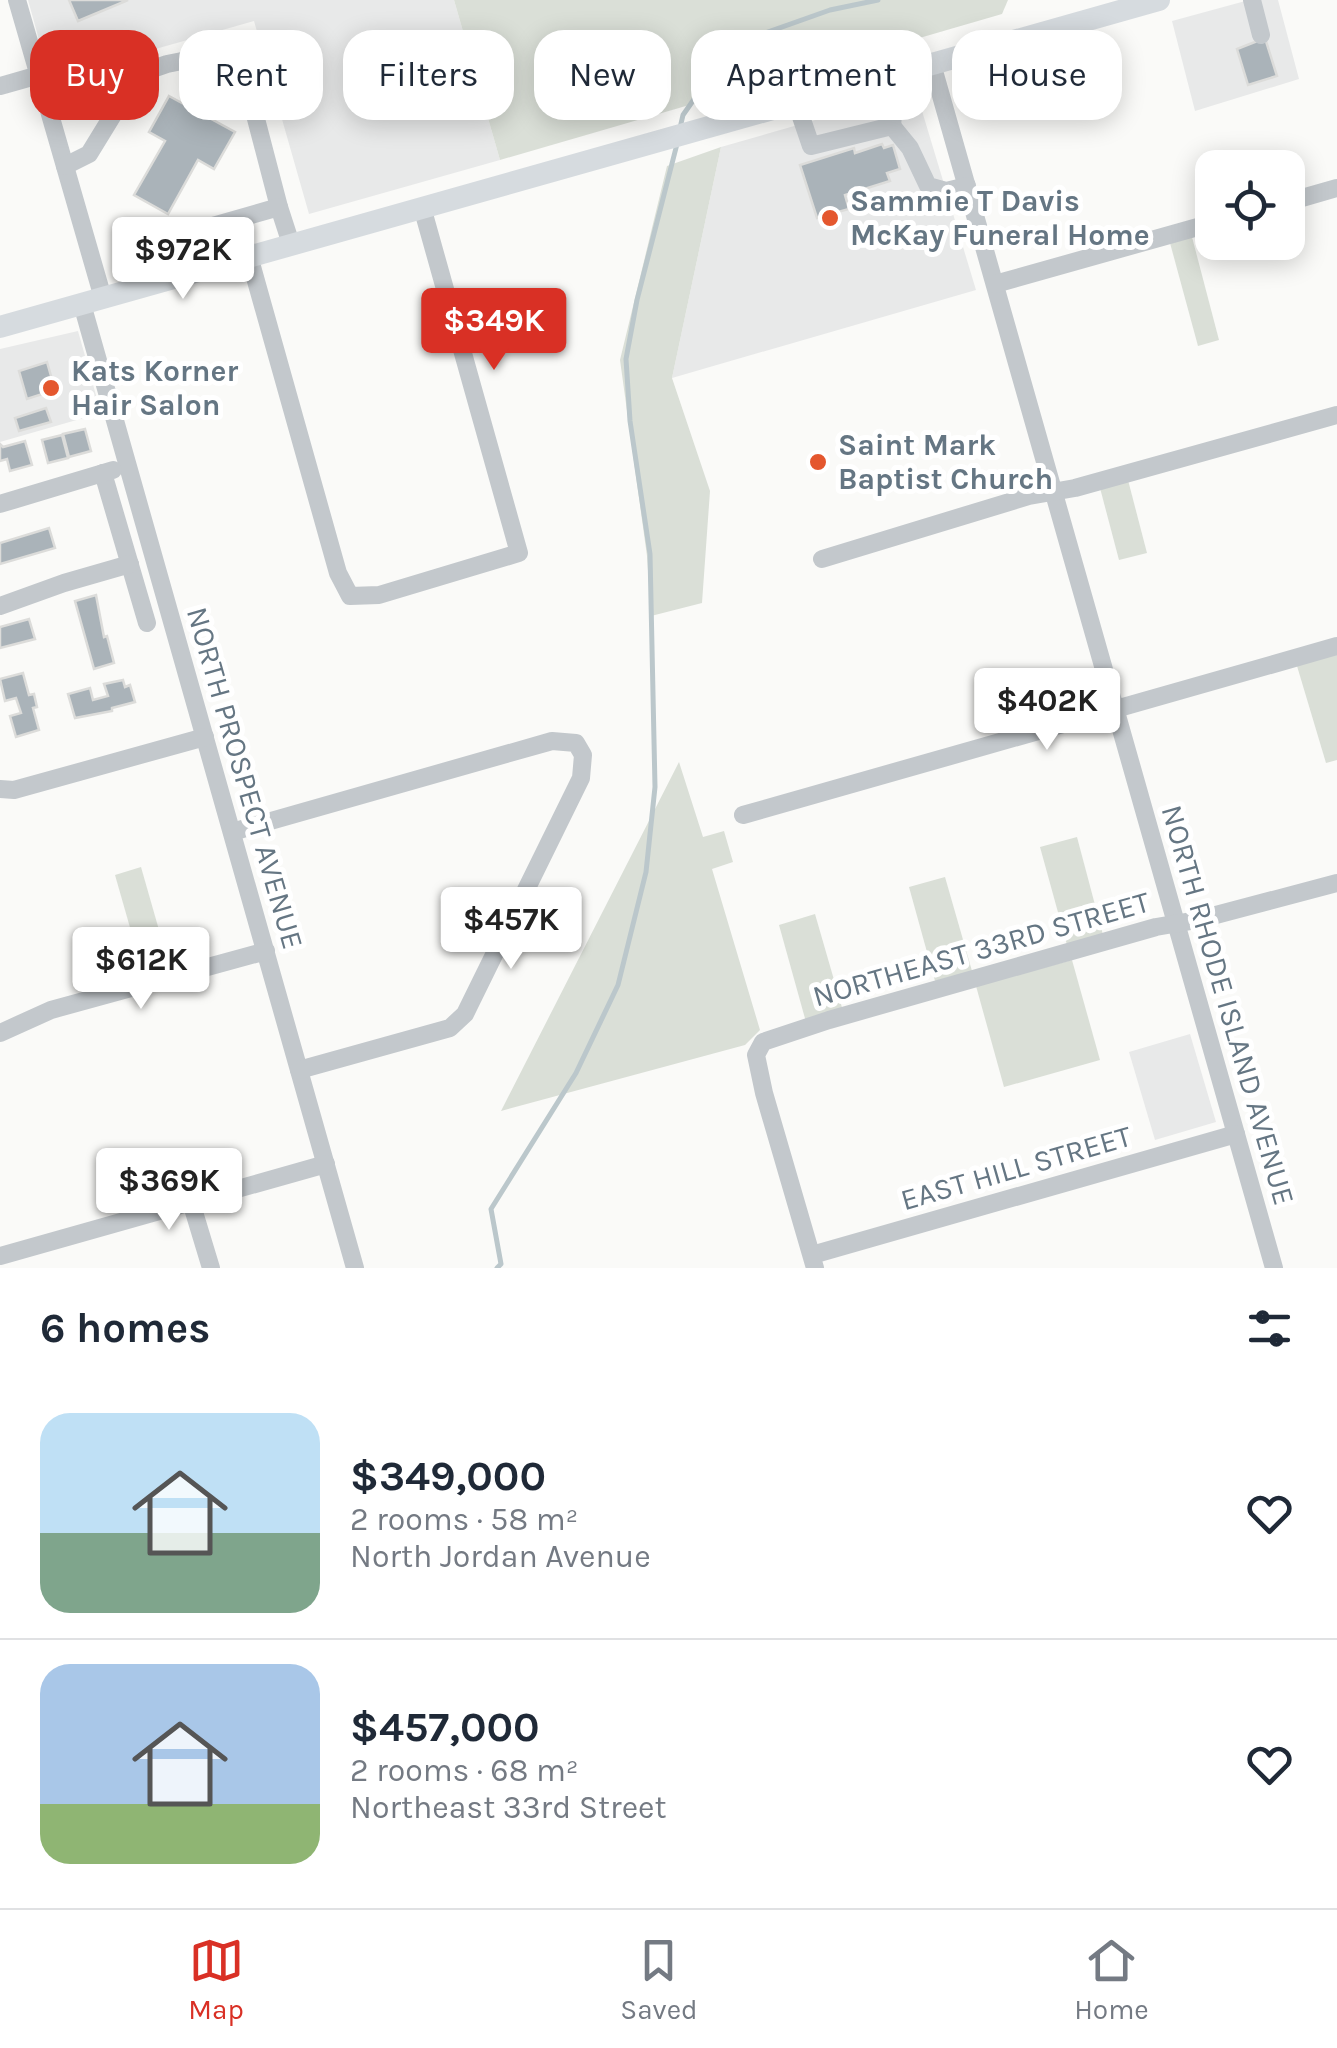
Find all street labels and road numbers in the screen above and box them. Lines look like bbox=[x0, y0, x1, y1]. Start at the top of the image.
street label: NORTH PROSPECT AVENUE bbox=[179, 603, 311, 953]
street label: NORTH RHODE ISLAND AVENUE bbox=[1154, 801, 1302, 1209]
street label: NORTHEAST 33RD STREET bbox=[808, 884, 1154, 1014]
street label: EAST HILL STREET bbox=[897, 1118, 1135, 1218]

